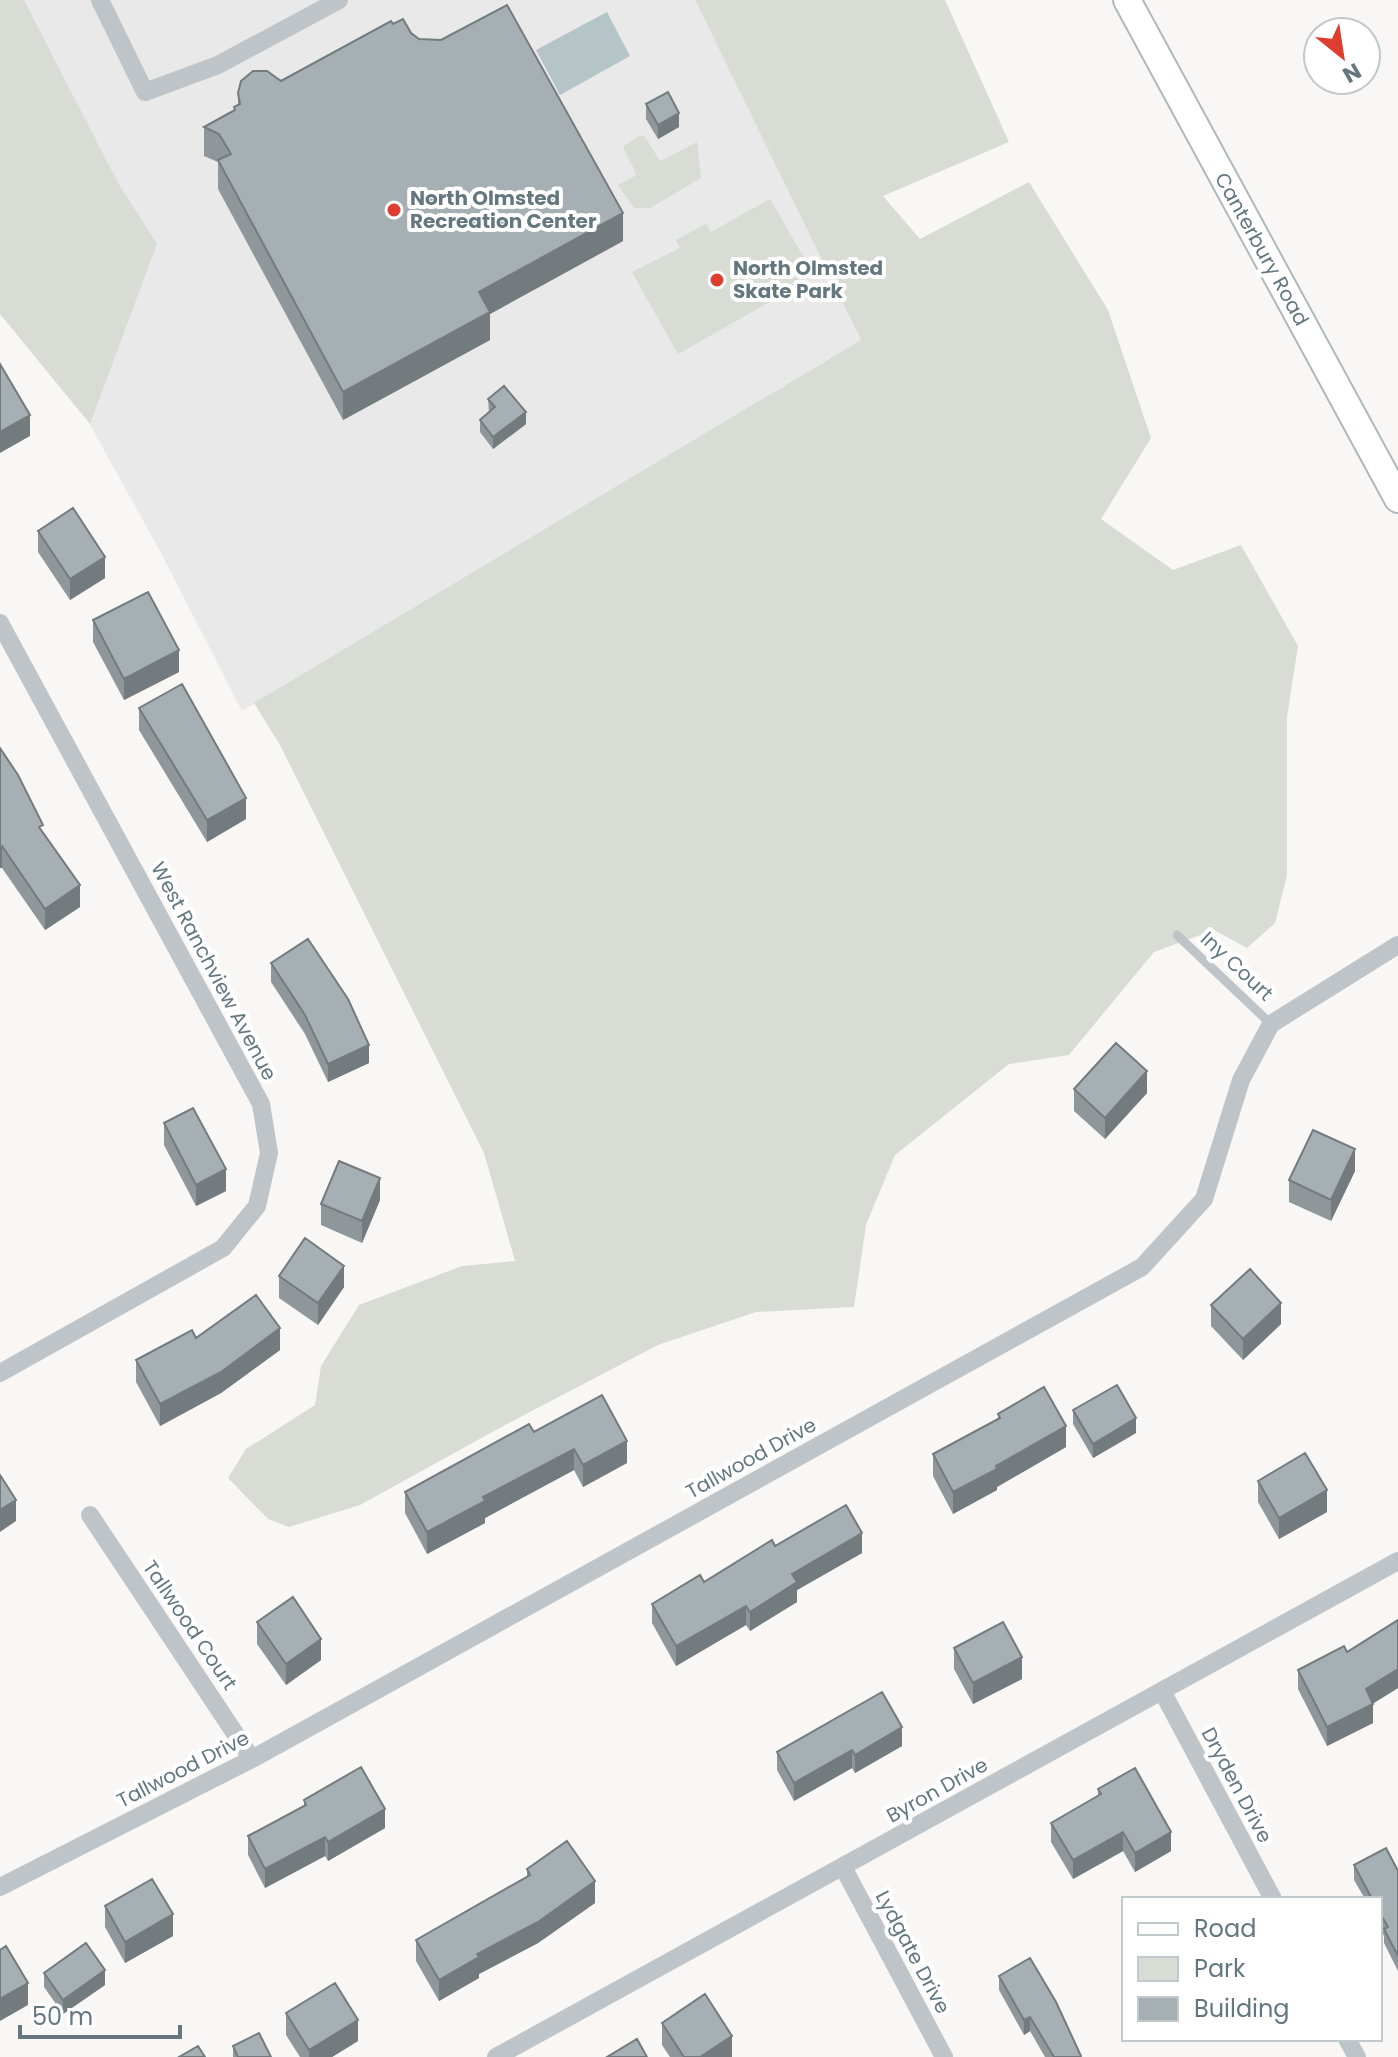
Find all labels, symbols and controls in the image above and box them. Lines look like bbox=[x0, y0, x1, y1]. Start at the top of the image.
north arrow bbox=[1302, 16, 1382, 96]
text: N bbox=[1337, 55, 1367, 90]
street label: Canterbury Road bbox=[1208, 167, 1316, 331]
place label: North Olmsted Recreation Center bbox=[410, 184, 597, 235]
marker: North Olmsted Recreation Center bbox=[385, 201, 403, 219]
place label: North Olmsted Skate Park bbox=[733, 254, 883, 305]
marker: North Olmsted Skate Park bbox=[708, 271, 726, 289]
street label: West Ranchview Avenue bbox=[144, 857, 284, 1085]
street label: Iny Court bbox=[1195, 925, 1279, 1007]
street label: Tallwood Drive bbox=[681, 1411, 821, 1505]
street label: Tallwood Court bbox=[136, 1555, 244, 1695]
street label: Dryden Drive bbox=[1195, 1722, 1279, 1848]
street label: Tallwood Drive bbox=[112, 1724, 254, 1814]
street label: Byron Drive bbox=[881, 1751, 993, 1829]
street label: Lydgate Drive bbox=[869, 1886, 957, 2018]
legend bbox=[1122, 1897, 1382, 2041]
text: Road bbox=[1194, 1912, 1256, 1945]
text: Park bbox=[1194, 1952, 1246, 1985]
scale bar bbox=[20, 1989, 180, 2039]
text: Building bbox=[1194, 1992, 1290, 2025]
text: 50 m bbox=[32, 2000, 93, 2033]

